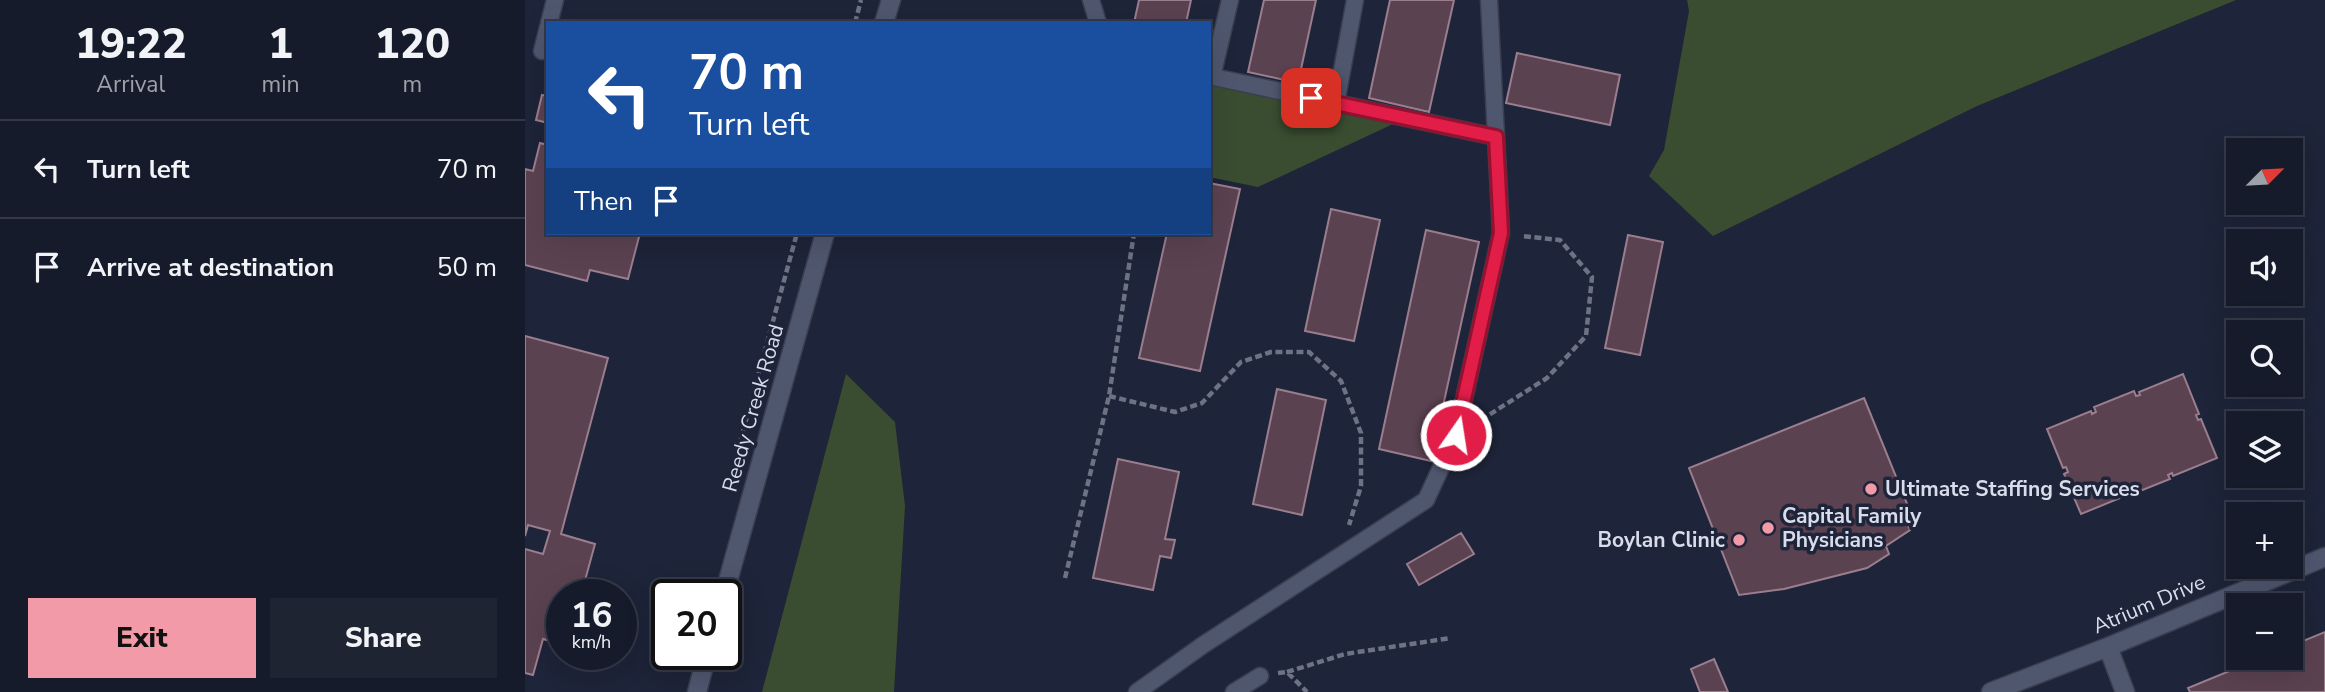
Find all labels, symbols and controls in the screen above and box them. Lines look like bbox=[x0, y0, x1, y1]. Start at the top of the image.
text: 19:22 bbox=[75, 16, 187, 73]
text: 1 bbox=[268, 16, 293, 73]
text: 120 bbox=[375, 16, 450, 73]
text: 70 m bbox=[689, 39, 804, 106]
icon: left bbox=[574, 49, 665, 140]
pin bbox=[1281, 68, 1341, 128]
text: Arrival bbox=[96, 69, 165, 100]
text: min bbox=[262, 69, 300, 100]
text: m bbox=[402, 69, 422, 100]
icon: arrive bbox=[1292, 79, 1330, 117]
text: Turn left bbox=[689, 103, 809, 146]
north arrow bbox=[2226, 138, 2303, 215]
map controls bbox=[2226, 138, 2303, 670]
icon: left bbox=[28, 150, 66, 188]
text: Turn left bbox=[87, 152, 190, 187]
text: 70 m bbox=[437, 152, 497, 187]
icon: arrive bbox=[647, 182, 685, 220]
text: Then bbox=[574, 184, 633, 219]
button: sound bbox=[2226, 229, 2303, 306]
icon: arrive bbox=[28, 248, 66, 286]
text: Arrive at destination bbox=[87, 250, 334, 285]
text: 50 m bbox=[437, 250, 497, 285]
button: search bbox=[2226, 320, 2303, 397]
street label: Reedy Creek Road bbox=[716, 321, 790, 495]
position arrow bbox=[1419, 398, 1493, 472]
button: layers bbox=[2226, 411, 2303, 488]
place label: Ultimate Staffing Services bbox=[1885, 475, 2140, 503]
marker: Ultimate Staffing Services bbox=[1863, 481, 1879, 497]
place label: Capital Family Physicians bbox=[1782, 502, 1922, 554]
button: + bbox=[2226, 502, 2303, 579]
marker: Capital Family Physicians bbox=[1760, 520, 1776, 536]
place label: Boylan Clinic bbox=[1598, 526, 1725, 554]
marker: Boylan Clinic bbox=[1731, 532, 1747, 548]
street label: Atrium Drive bbox=[2088, 568, 2210, 640]
speed limit sign: 20 bbox=[651, 579, 742, 670]
text: 16 bbox=[570, 592, 613, 639]
button: − bbox=[2226, 593, 2303, 670]
button: Exit bbox=[28, 598, 256, 678]
button: Share bbox=[270, 598, 497, 678]
text: km/h bbox=[572, 630, 611, 654]

